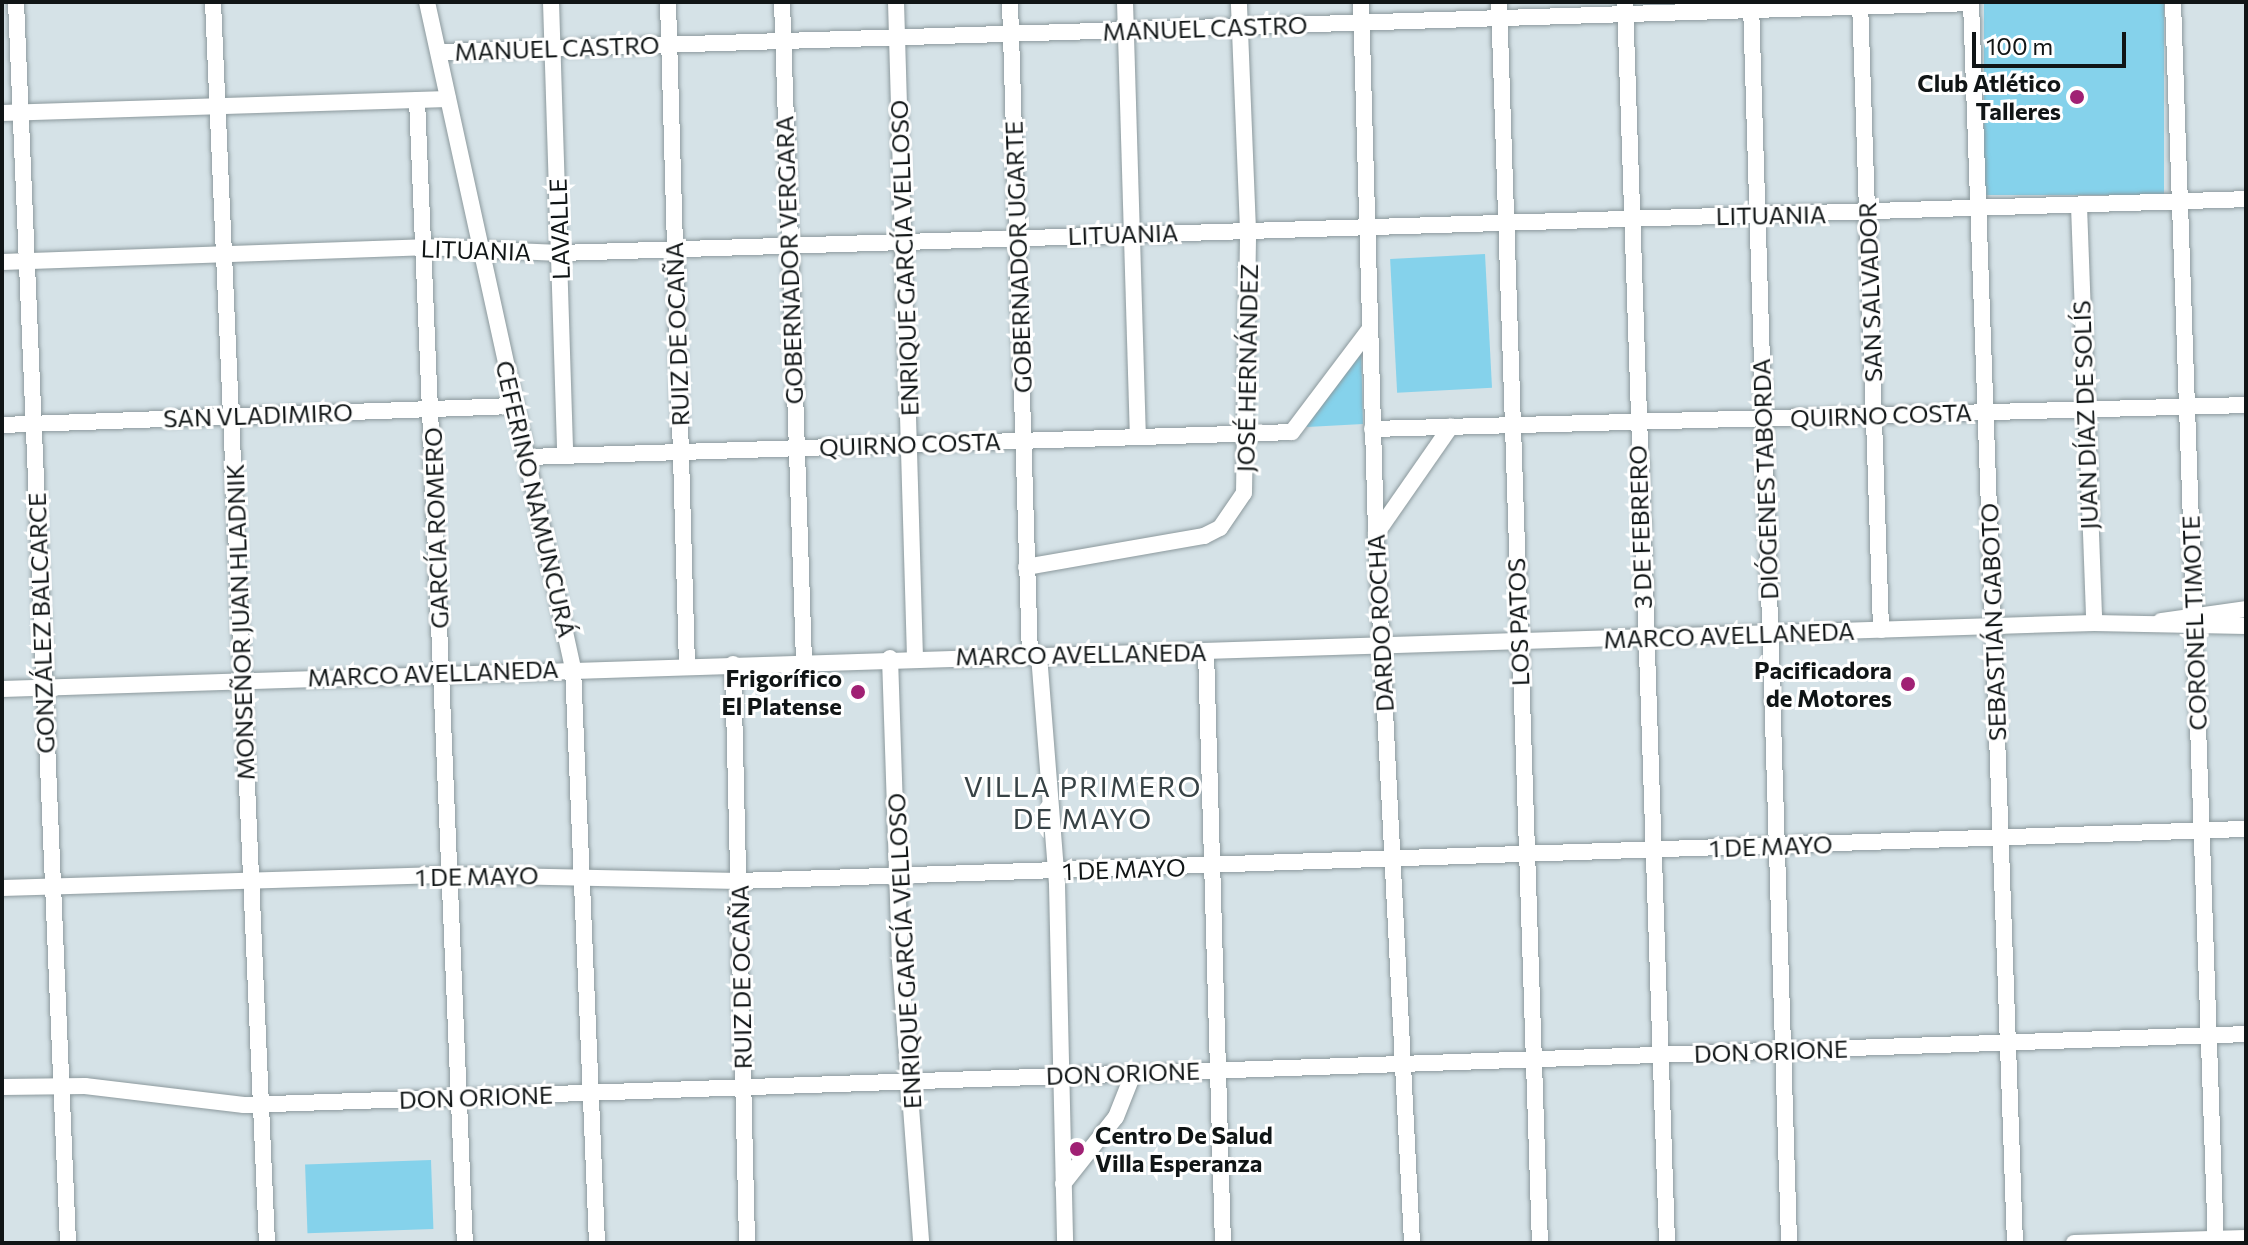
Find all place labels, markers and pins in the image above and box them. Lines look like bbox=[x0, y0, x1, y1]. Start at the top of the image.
place label: Club Atlético Talleres bbox=[1917, 69, 2061, 125]
marker: Club Atlético Talleres bbox=[2068, 88, 2086, 106]
place label: Pacificadora de Motores bbox=[1754, 656, 1892, 712]
place label: Frigorífico El Platense bbox=[721, 664, 842, 720]
marker: Pacificadora de Motores bbox=[1899, 675, 1917, 693]
marker: Frigorífico El Platense bbox=[849, 683, 867, 701]
place label: Centro De Salud Villa Esperanza bbox=[1095, 1121, 1273, 1177]
marker: Centro De Salud Villa Esperanza bbox=[1066, 1138, 1088, 1160]

